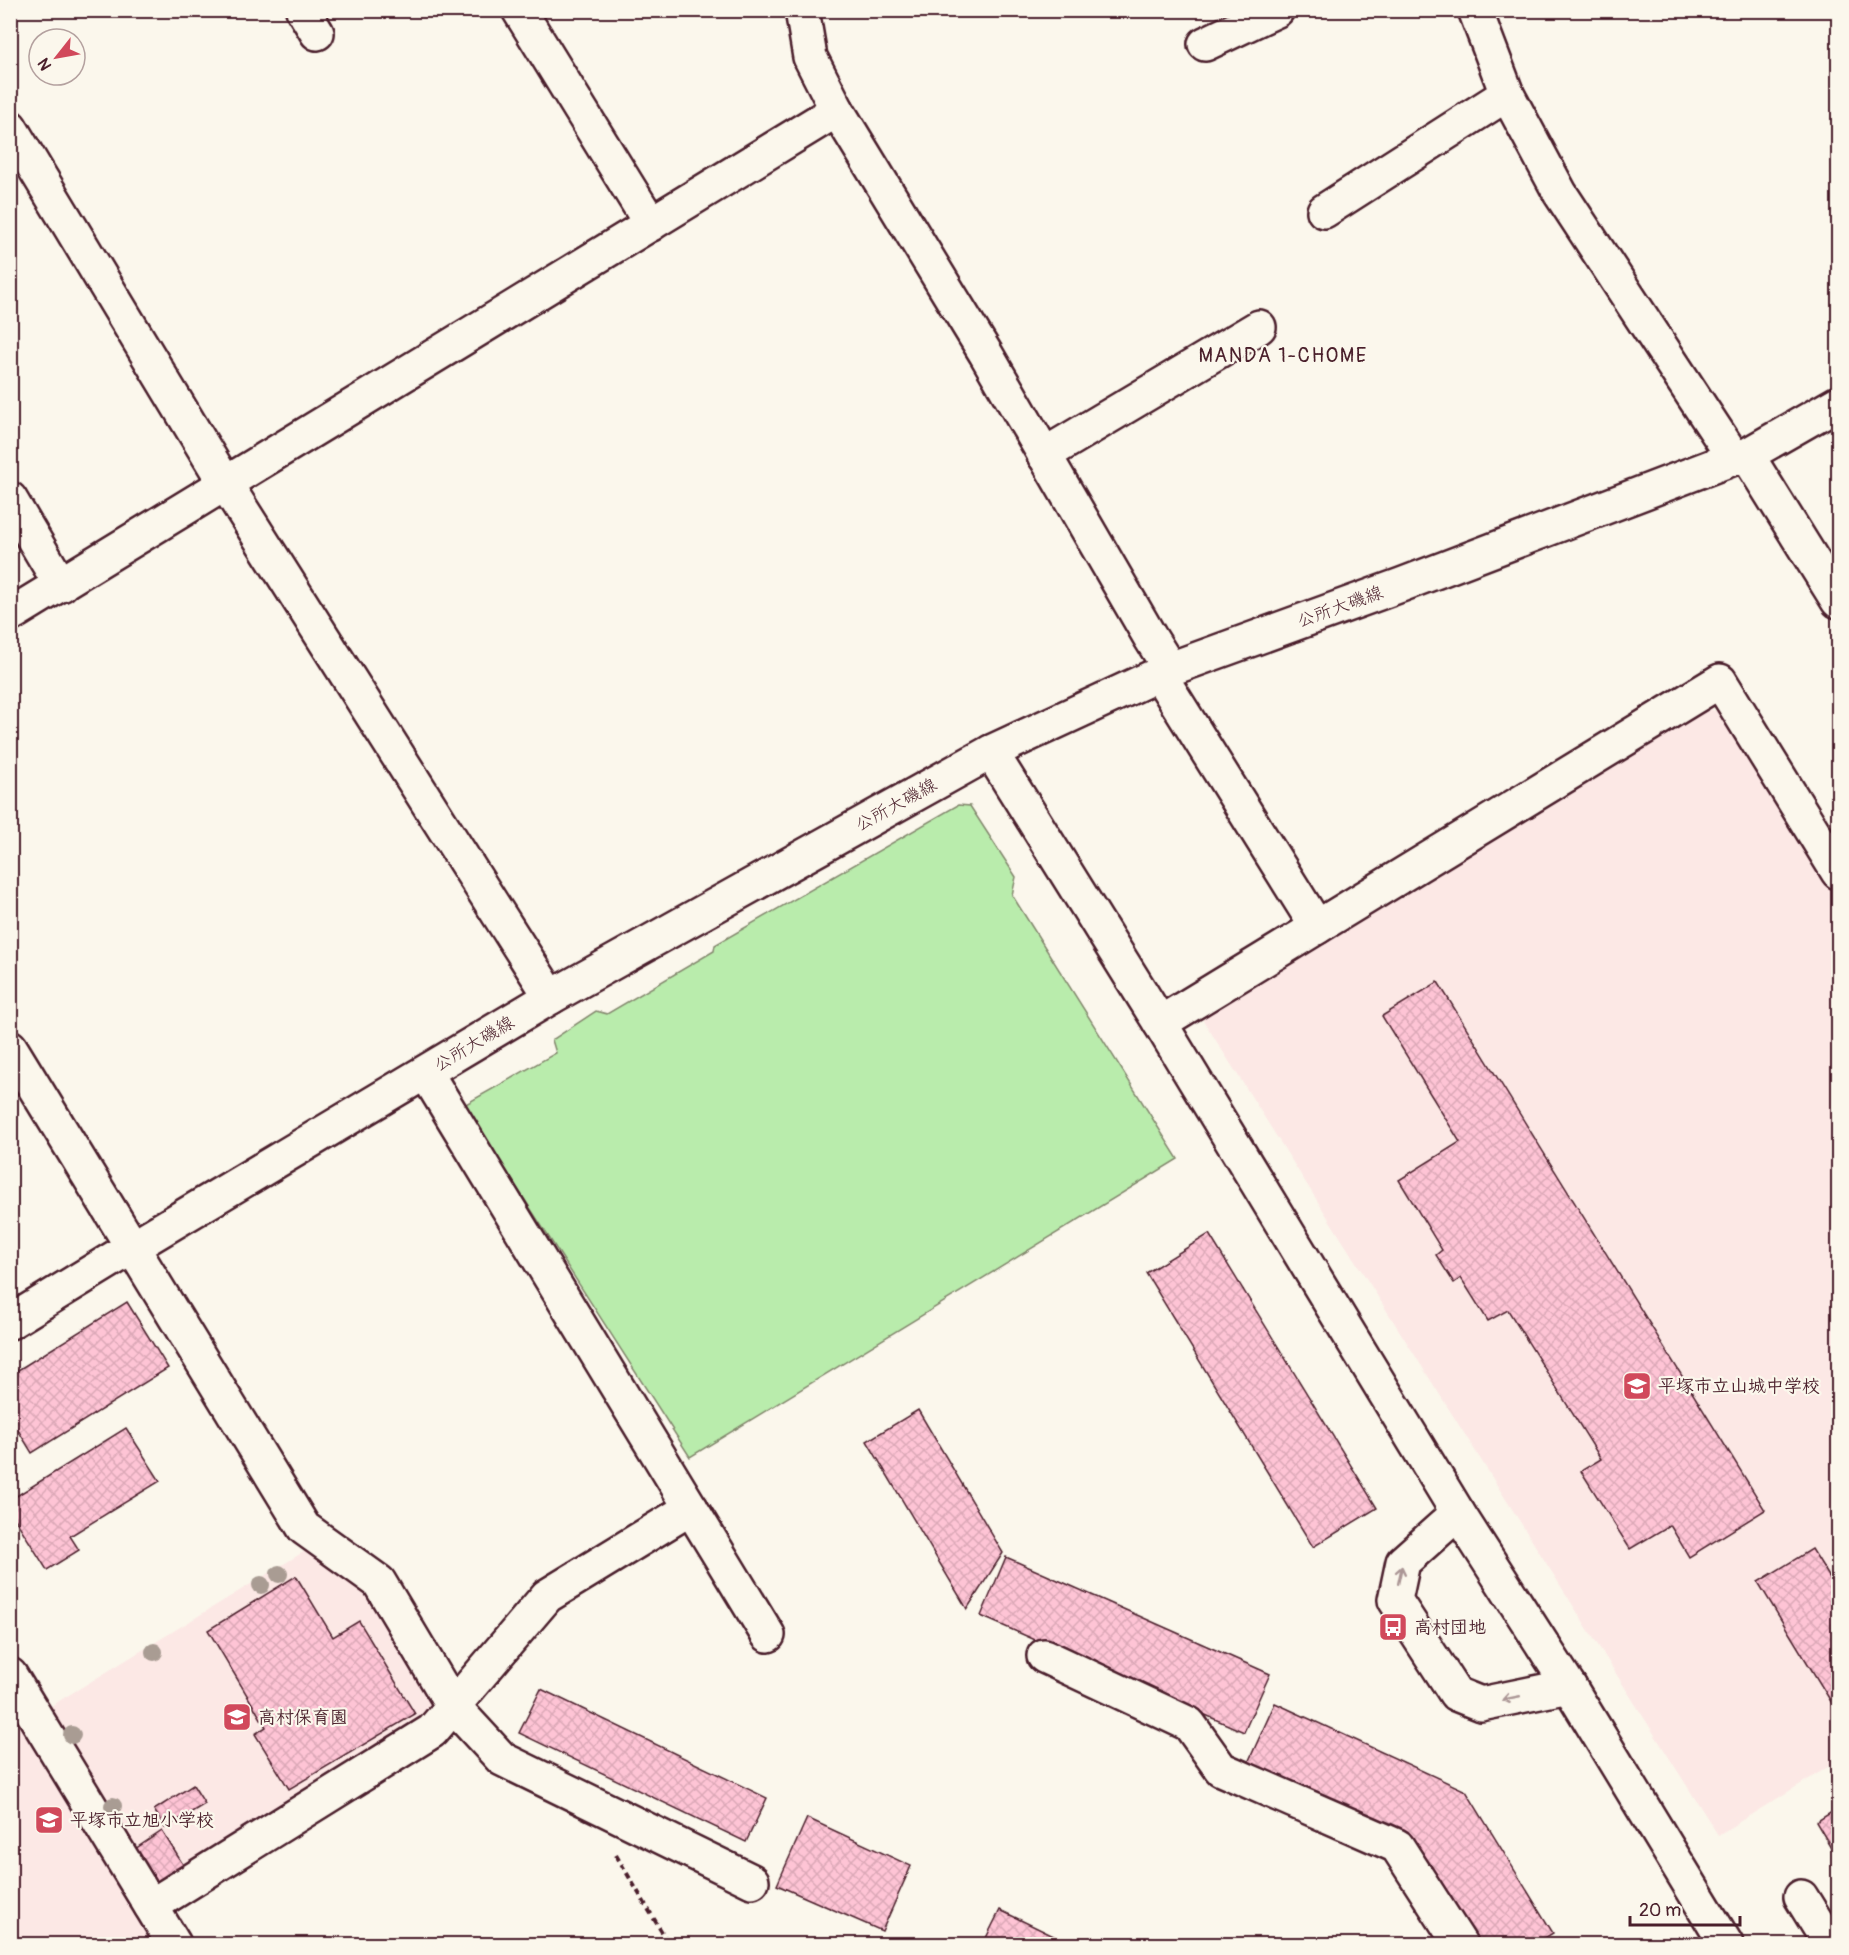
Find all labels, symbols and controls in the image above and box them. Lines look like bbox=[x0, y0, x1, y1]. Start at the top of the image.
north arrow bbox=[27, 27, 87, 87]
text: N bbox=[34, 54, 56, 74]
district label: MANDA 1-CHOME bbox=[1198, 343, 1368, 368]
street label: 公所大磯線 bbox=[1294, 581, 1386, 633]
street label: 公所大磯線 bbox=[851, 773, 941, 837]
street label: 公所大磯線 bbox=[430, 1011, 518, 1077]
school or university icon: 平塚市立山城中学校 bbox=[1621, 1370, 1653, 1402]
place label: 平塚市立山城中学校 bbox=[1658, 1375, 1820, 1398]
one-way arrow bbox=[1395, 1566, 1407, 1585]
bus stop icon: 高村団地 bbox=[1377, 1611, 1409, 1643]
place label: 高村団地 bbox=[1414, 1616, 1486, 1639]
one-way arrow bbox=[1502, 1693, 1522, 1704]
school or university icon: 高村保育園 bbox=[221, 1701, 253, 1733]
place label: 高村保育園 bbox=[258, 1706, 348, 1729]
school or university icon: 平塚市立旭小学校 bbox=[33, 1804, 65, 1836]
place label: 平塚市立旭小学校 bbox=[70, 1809, 214, 1832]
scale bar bbox=[1630, 1889, 1740, 1927]
text: 20 m bbox=[1639, 1899, 1681, 1922]

